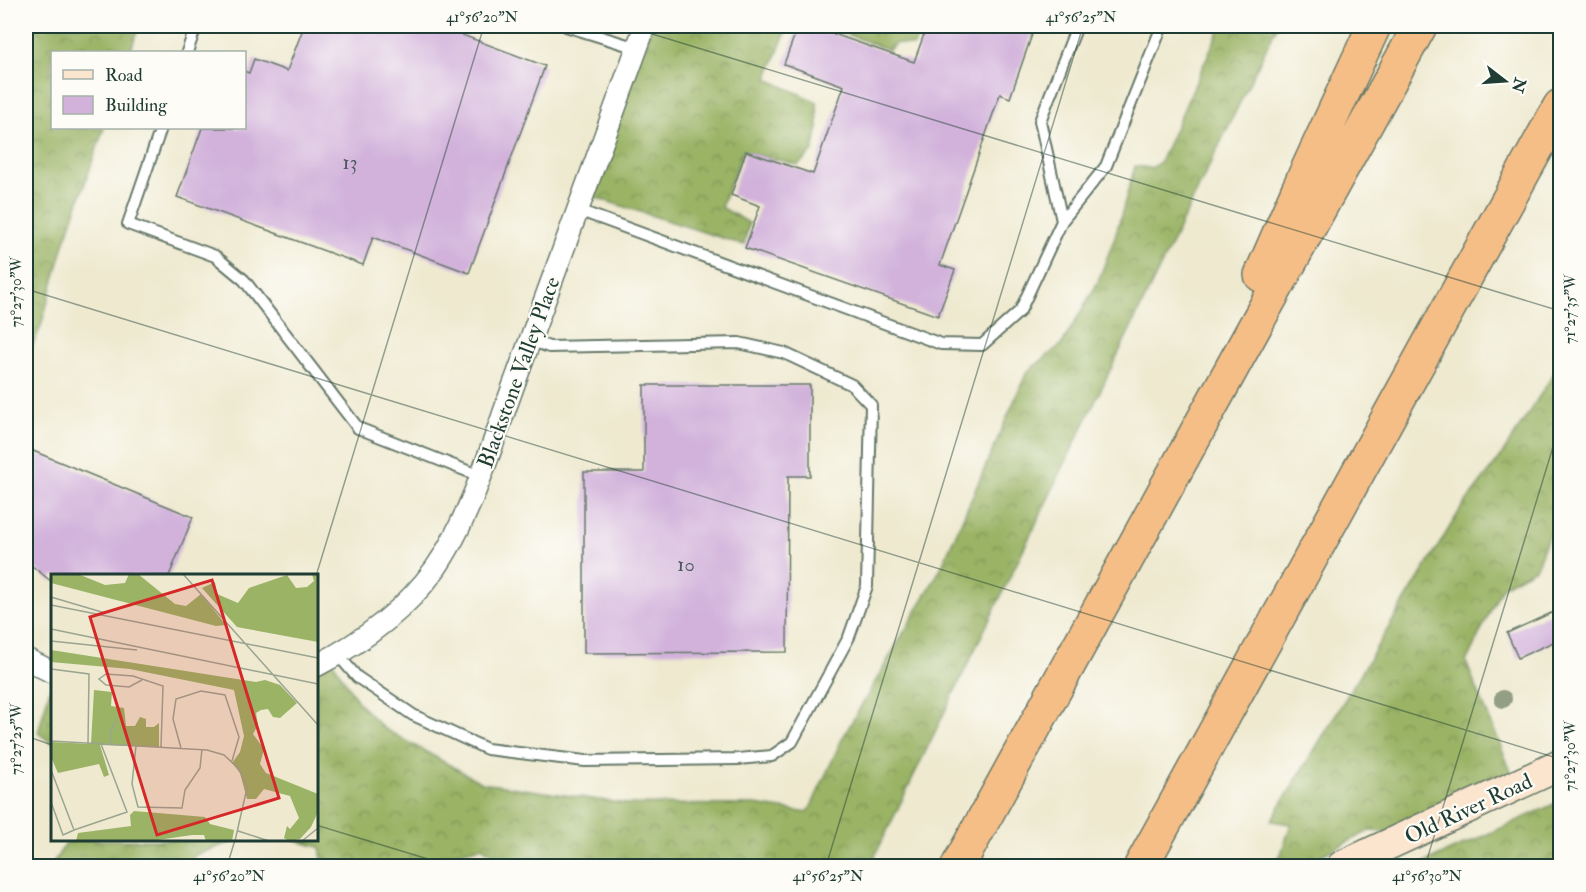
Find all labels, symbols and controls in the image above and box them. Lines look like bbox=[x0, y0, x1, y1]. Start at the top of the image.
text: 41°56'20"N bbox=[446, 8, 519, 27]
text: 41°56'25"N bbox=[1046, 8, 1117, 27]
legend bbox=[51, 51, 246, 129]
north arrow bbox=[1475, 51, 1535, 111]
text: Road bbox=[105, 64, 143, 87]
text: N bbox=[1507, 74, 1530, 96]
text: Building bbox=[105, 94, 168, 117]
house number: 13 bbox=[343, 150, 357, 175]
text: 71°27'30"W bbox=[7, 256, 26, 328]
street label: Blackstone Valley Place bbox=[471, 273, 567, 472]
text: 71°27'35"W bbox=[1561, 273, 1580, 344]
house number: 10 bbox=[677, 552, 695, 577]
inset map bbox=[51, 574, 318, 841]
text: 71°27'25"W bbox=[7, 702, 26, 775]
text: 71°27'30"W bbox=[1561, 720, 1580, 792]
street label: Old River Road bbox=[1400, 767, 1537, 851]
text: 41°56'20"N bbox=[193, 867, 266, 886]
text: 41°56'25"N bbox=[793, 867, 864, 886]
text: 41°56'30"N bbox=[1392, 867, 1463, 886]

